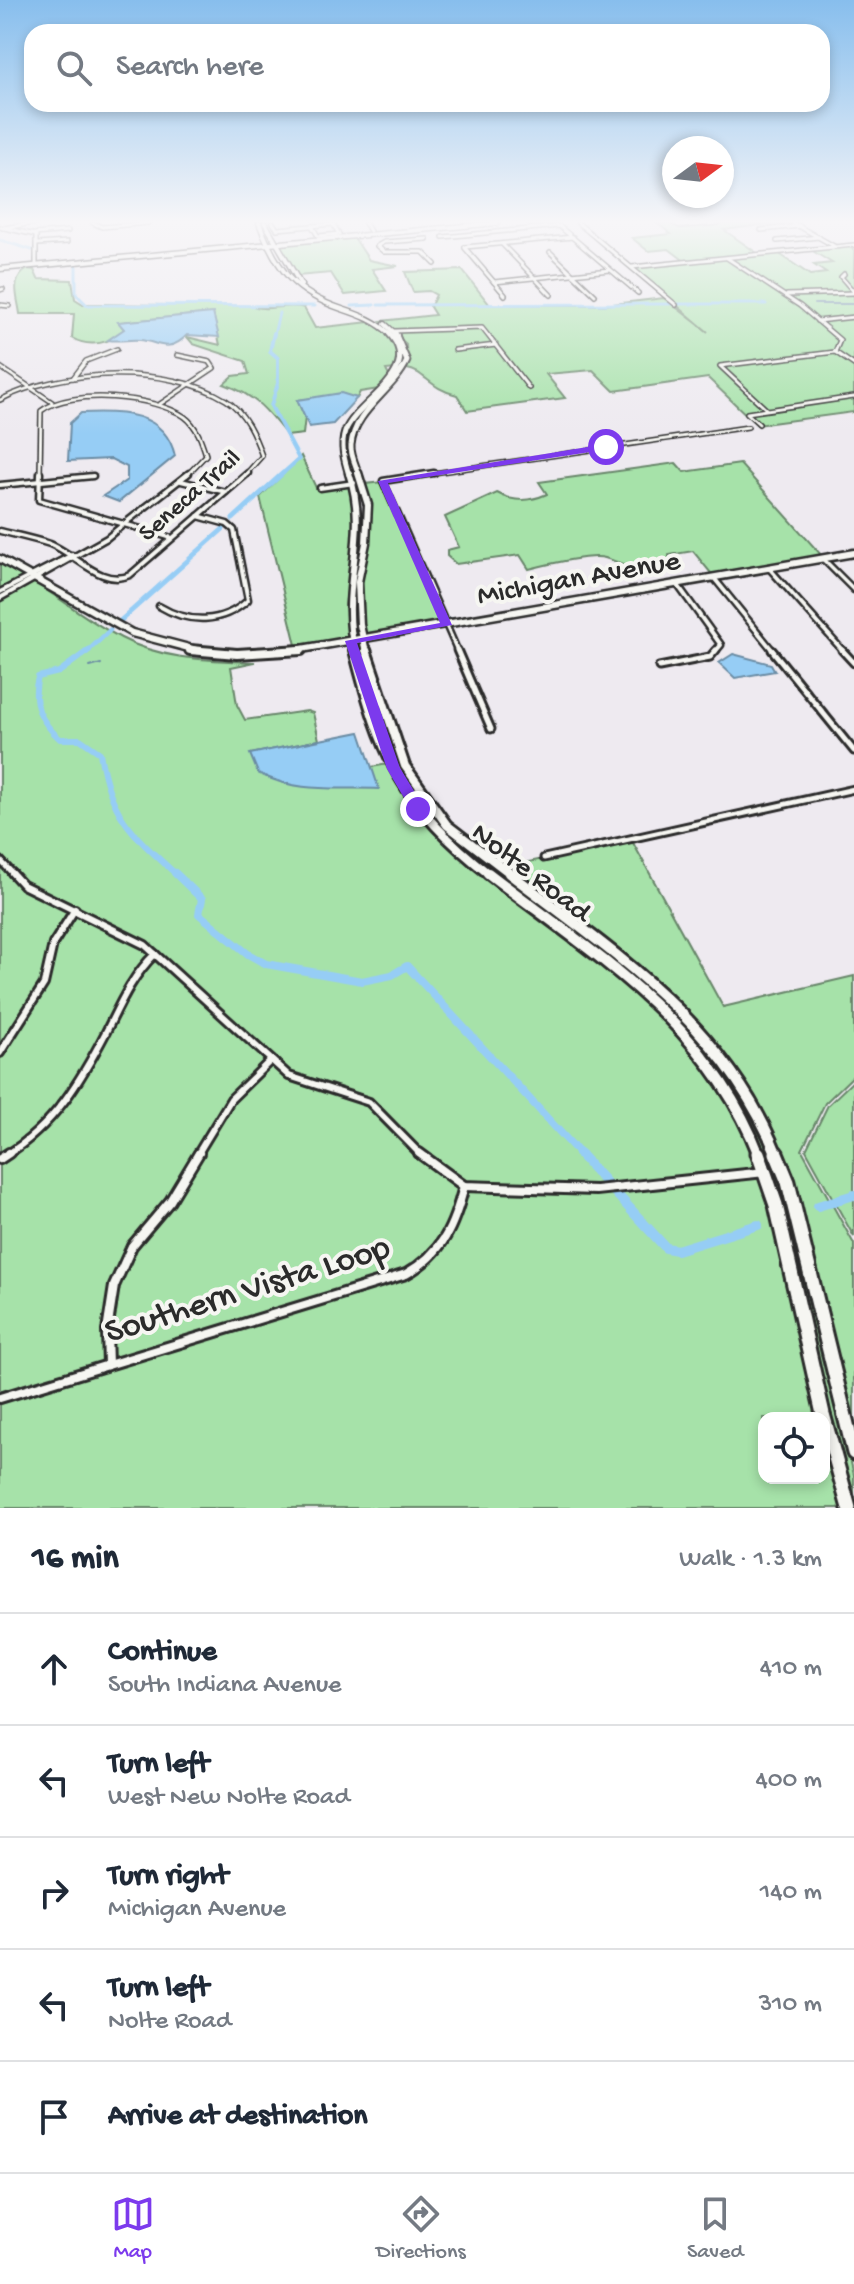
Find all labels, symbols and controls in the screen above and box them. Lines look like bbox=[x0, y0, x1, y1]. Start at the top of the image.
search box bbox=[24, 24, 830, 112]
icon: search bbox=[52, 46, 96, 90]
text: Search here bbox=[116, 51, 264, 86]
north arrow bbox=[662, 136, 734, 208]
route start bbox=[588, 429, 624, 465]
street label: Seneca Trail bbox=[133, 444, 249, 550]
street label: Michigan Avenue bbox=[475, 545, 684, 615]
route end bbox=[400, 791, 436, 827]
street label: Nolte Road bbox=[463, 816, 599, 933]
street label: Southern Vista Loop bbox=[100, 1228, 396, 1356]
map controls bbox=[758, 1412, 830, 1484]
button: locate bbox=[758, 1412, 830, 1484]
text: 16 min bbox=[32, 1540, 119, 1580]
text: Walk · 1.3 km bbox=[679, 1545, 822, 1576]
text: Continue bbox=[108, 1636, 217, 1671]
icon: ahead bbox=[32, 1647, 76, 1691]
text: 410 m bbox=[760, 1654, 822, 1685]
text: South Indiana Avenue bbox=[108, 1671, 342, 1702]
text: Turn left bbox=[108, 1748, 209, 1783]
icon: left bbox=[32, 1759, 76, 1803]
text: 400 m bbox=[756, 1766, 822, 1797]
text: West New Nolte Road bbox=[108, 1783, 350, 1814]
text: Turn right bbox=[108, 1860, 228, 1895]
icon: right bbox=[32, 1871, 76, 1915]
text: 140 m bbox=[760, 1878, 822, 1909]
text: Michigan Avenue bbox=[108, 1895, 286, 1926]
text: Turn left bbox=[108, 1972, 209, 2007]
icon: left bbox=[32, 1983, 76, 2027]
text: 310 m bbox=[759, 1990, 822, 2021]
text: Nolte Road bbox=[108, 2007, 231, 2038]
icon: arrive bbox=[32, 2095, 76, 2139]
text: Arrive at destination bbox=[108, 2100, 368, 2135]
tab: Map bbox=[111, 2192, 155, 2266]
tab: Directions bbox=[376, 2192, 466, 2266]
tab: Saved bbox=[687, 2192, 743, 2266]

